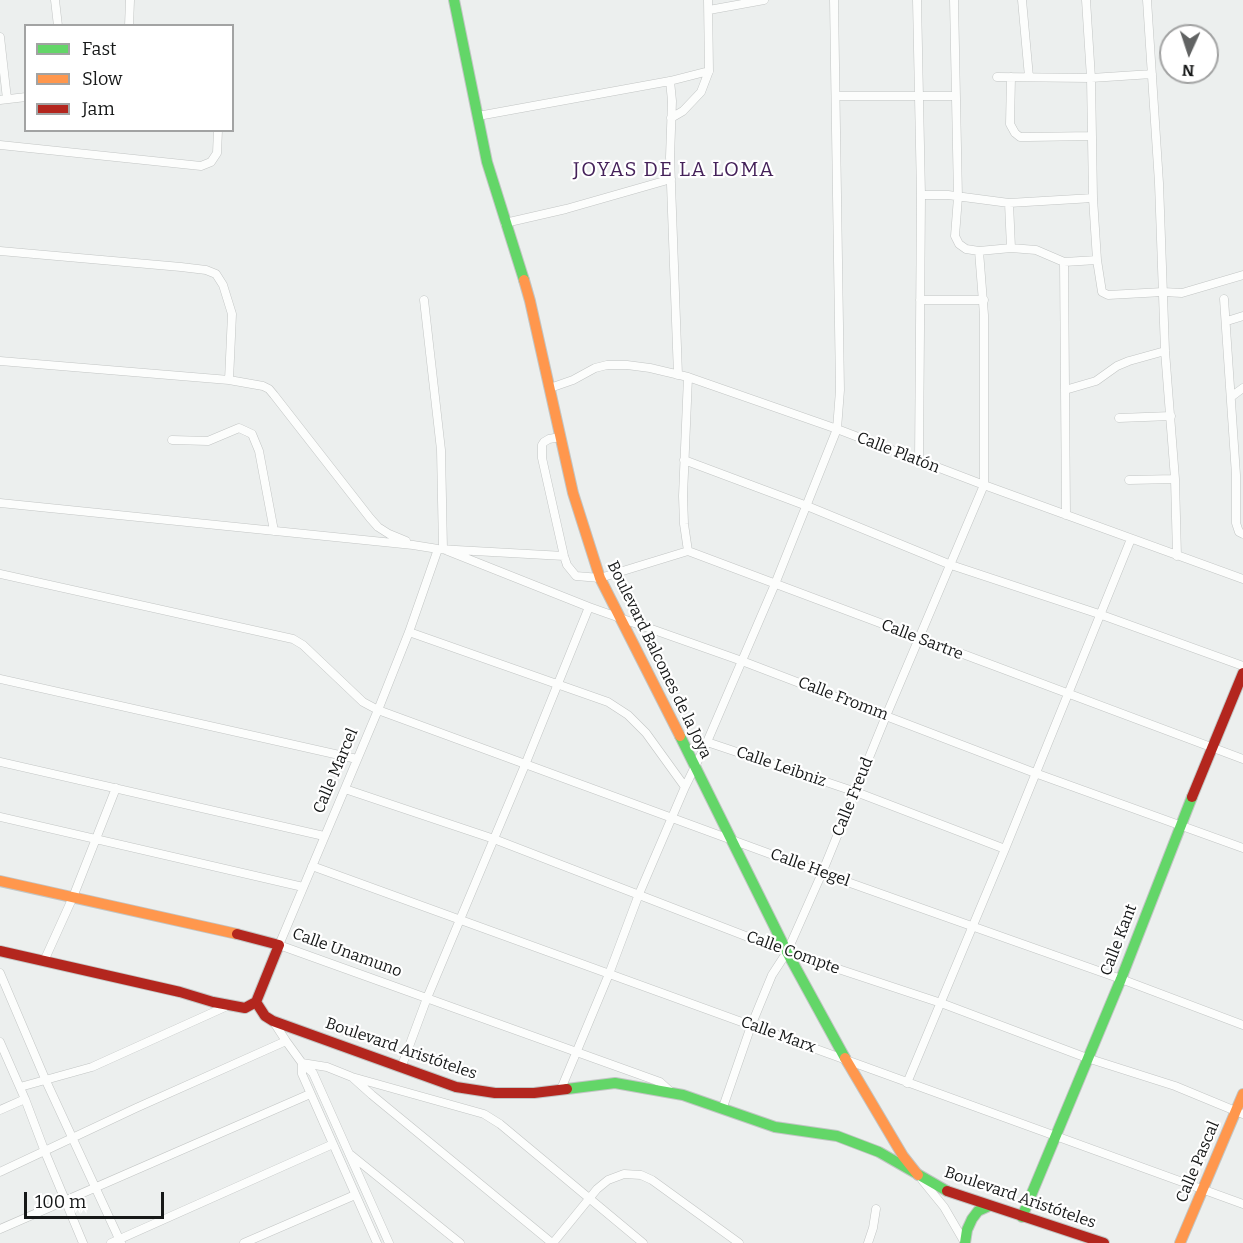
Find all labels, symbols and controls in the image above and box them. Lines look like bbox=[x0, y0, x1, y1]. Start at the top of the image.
legend bbox=[24, 24, 234, 132]
north arrow bbox=[1159, 24, 1219, 84]
text: Fast bbox=[82, 38, 117, 60]
text: N bbox=[1181, 61, 1195, 80]
text: Slow bbox=[82, 68, 122, 90]
text: Jam bbox=[82, 98, 115, 120]
district label: JOYAS DE LA LOMA bbox=[573, 158, 775, 182]
street label: Calle Platón bbox=[854, 428, 942, 478]
street label: Boulevard Balcones de la Joya bbox=[603, 558, 715, 762]
street label: Calle Sartre bbox=[878, 616, 966, 664]
street label: Calle Fromm bbox=[795, 673, 891, 725]
street label: Calle Marcel bbox=[309, 726, 363, 816]
street label: Calle Leibniz bbox=[733, 743, 829, 791]
street label: Calle Freud bbox=[828, 755, 878, 839]
street label: Calle Hegel bbox=[768, 845, 852, 891]
street label: Calle Kant bbox=[1097, 901, 1141, 979]
street label: Calle Unamuno bbox=[290, 924, 404, 982]
street label: Calle Compte bbox=[744, 927, 842, 979]
street label: Calle Marx bbox=[738, 1013, 818, 1057]
street label: Boulevard Aristóteles bbox=[323, 1014, 479, 1084]
street label: Calle Pascal bbox=[1172, 1118, 1224, 1206]
street label: Boulevard Aristóteles bbox=[942, 1163, 1098, 1233]
scale bar bbox=[27, 1180, 166, 1218]
text: 100 m bbox=[35, 1191, 86, 1213]

